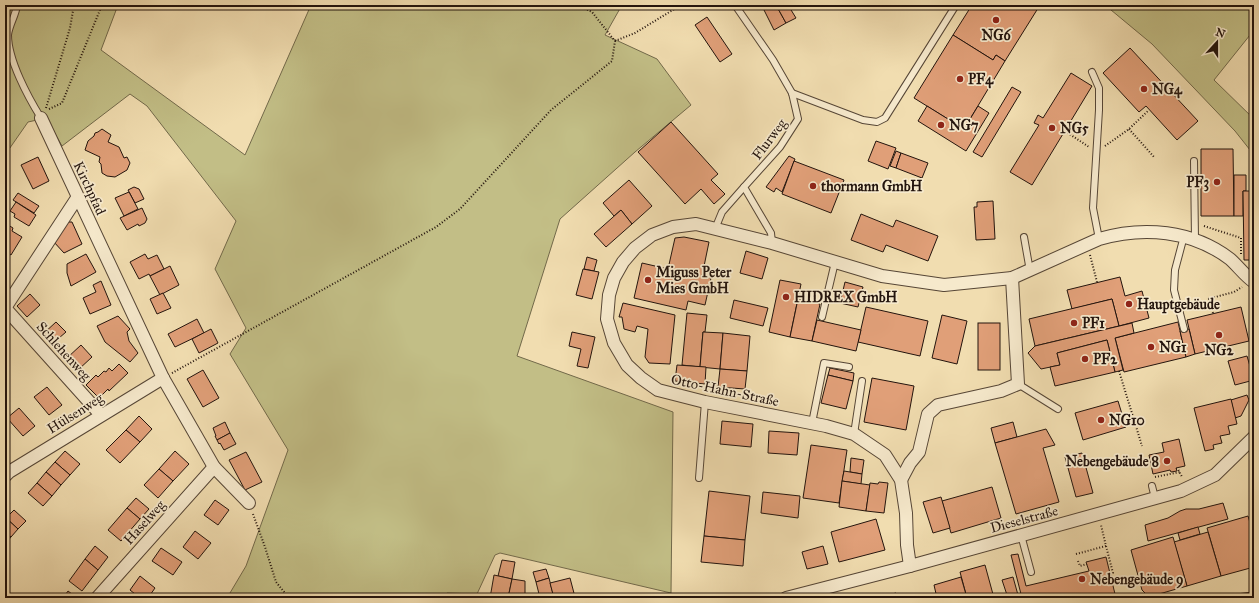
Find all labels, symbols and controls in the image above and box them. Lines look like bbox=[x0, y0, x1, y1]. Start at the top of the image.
marker: NG6 bbox=[991, 15, 1001, 25]
north arrow bbox=[1197, 22, 1237, 62]
text: N bbox=[1214, 25, 1228, 41]
place label: NG6 bbox=[981, 27, 1011, 44]
place label: PF4 bbox=[968, 71, 994, 89]
marker: PF4 bbox=[955, 74, 965, 84]
place label: NG4 bbox=[1152, 81, 1183, 99]
marker: NG4 bbox=[1139, 84, 1149, 94]
street label: Flurweg bbox=[748, 115, 791, 163]
place label: NG7 bbox=[949, 117, 979, 134]
marker: NG7 bbox=[936, 120, 946, 130]
place label: NG5 bbox=[1060, 120, 1089, 137]
marker: NG5 bbox=[1047, 123, 1057, 133]
street label: Kirchpfad bbox=[70, 159, 109, 218]
place label: PF3 bbox=[1186, 174, 1209, 192]
marker: PF3 bbox=[1212, 177, 1222, 187]
place label: thormann GmbH bbox=[820, 178, 922, 195]
marker: thormann GmbH bbox=[808, 181, 818, 191]
place label: Miguss Peter Mies GmbH bbox=[656, 264, 732, 297]
marker: Miguss Peter Mies GmbH bbox=[643, 275, 653, 285]
place label: HIDREX GmbH bbox=[794, 289, 897, 306]
marker: HIDREX GmbH bbox=[781, 292, 791, 302]
place label: Hauptgebäude bbox=[1137, 296, 1220, 314]
marker: Hauptgebäude bbox=[1124, 299, 1134, 309]
place label: PF1 bbox=[1082, 315, 1105, 332]
street label: Schlehenweg bbox=[33, 318, 95, 385]
marker: PF1 bbox=[1069, 318, 1079, 328]
marker: NG2 bbox=[1214, 330, 1224, 340]
place label: NG1 bbox=[1159, 339, 1187, 356]
marker: NG1 bbox=[1146, 342, 1156, 352]
place label: NG2 bbox=[1205, 342, 1235, 359]
place label: PF2 bbox=[1093, 351, 1118, 368]
marker: PF2 bbox=[1080, 354, 1090, 364]
street label: Otto-Hahn-Straße bbox=[669, 371, 781, 410]
street label: Hülsenweg bbox=[44, 389, 107, 437]
place label: NG10 bbox=[1109, 412, 1145, 429]
marker: NG10 bbox=[1096, 415, 1106, 425]
place label: Nebengebäude 8 bbox=[1065, 453, 1159, 471]
marker: Nebengebäude 8 bbox=[1162, 456, 1172, 466]
street label: Haselweg bbox=[120, 496, 169, 548]
street label: Dieselstraße bbox=[988, 502, 1060, 537]
place label: Nebengebäude 9 bbox=[1090, 571, 1184, 589]
marker: Nebengebäude 9 bbox=[1077, 574, 1087, 584]

